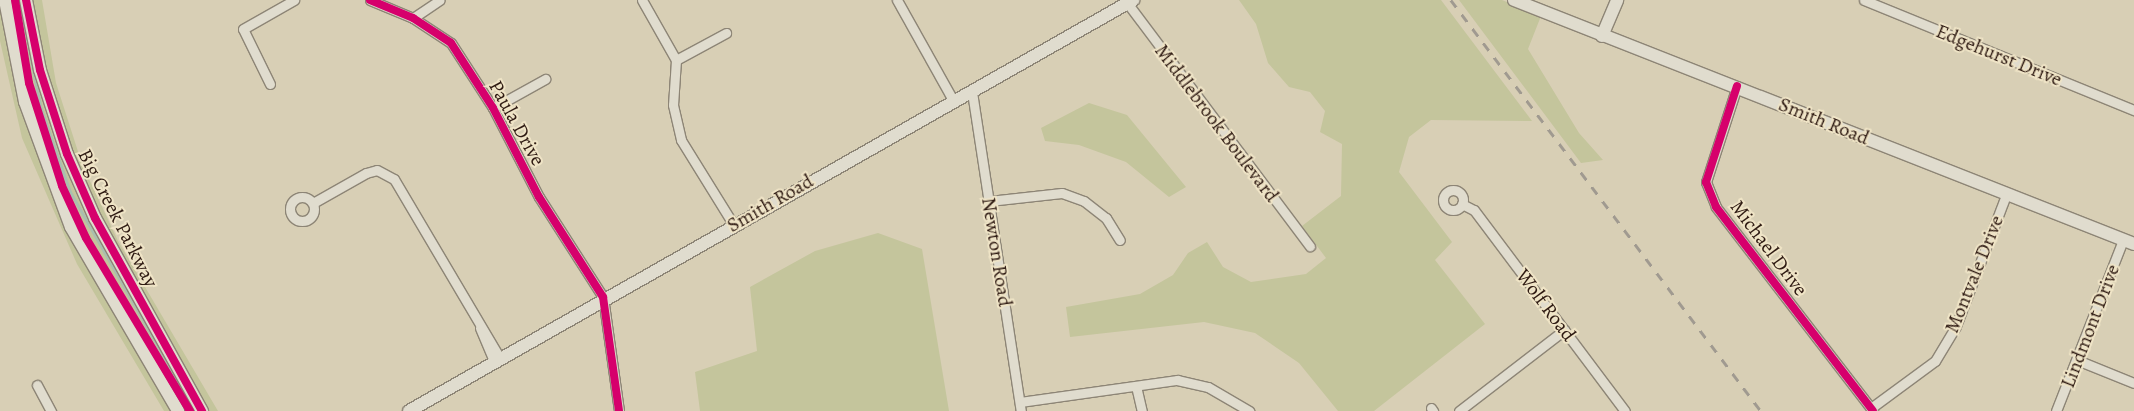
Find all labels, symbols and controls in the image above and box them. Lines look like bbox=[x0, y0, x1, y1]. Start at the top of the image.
street label: Edgehurst Drive bbox=[1933, 19, 2065, 91]
street label: Middlebrook Boulevard bbox=[1150, 39, 1284, 207]
street label: Paula Drive bbox=[484, 76, 550, 170]
street label: Smith Road bbox=[1775, 92, 1873, 150]
street label: Big Creek Parkway bbox=[73, 145, 163, 291]
street label: Smith Road bbox=[723, 169, 817, 237]
street label: Michael Drive bbox=[1725, 195, 1813, 301]
street label: Newton Road bbox=[977, 196, 1017, 308]
street label: Montvale Drive bbox=[1940, 212, 2008, 336]
street label: Lindmont Drive bbox=[2055, 261, 2125, 391]
street label: Wolf Road bbox=[1511, 264, 1581, 346]

